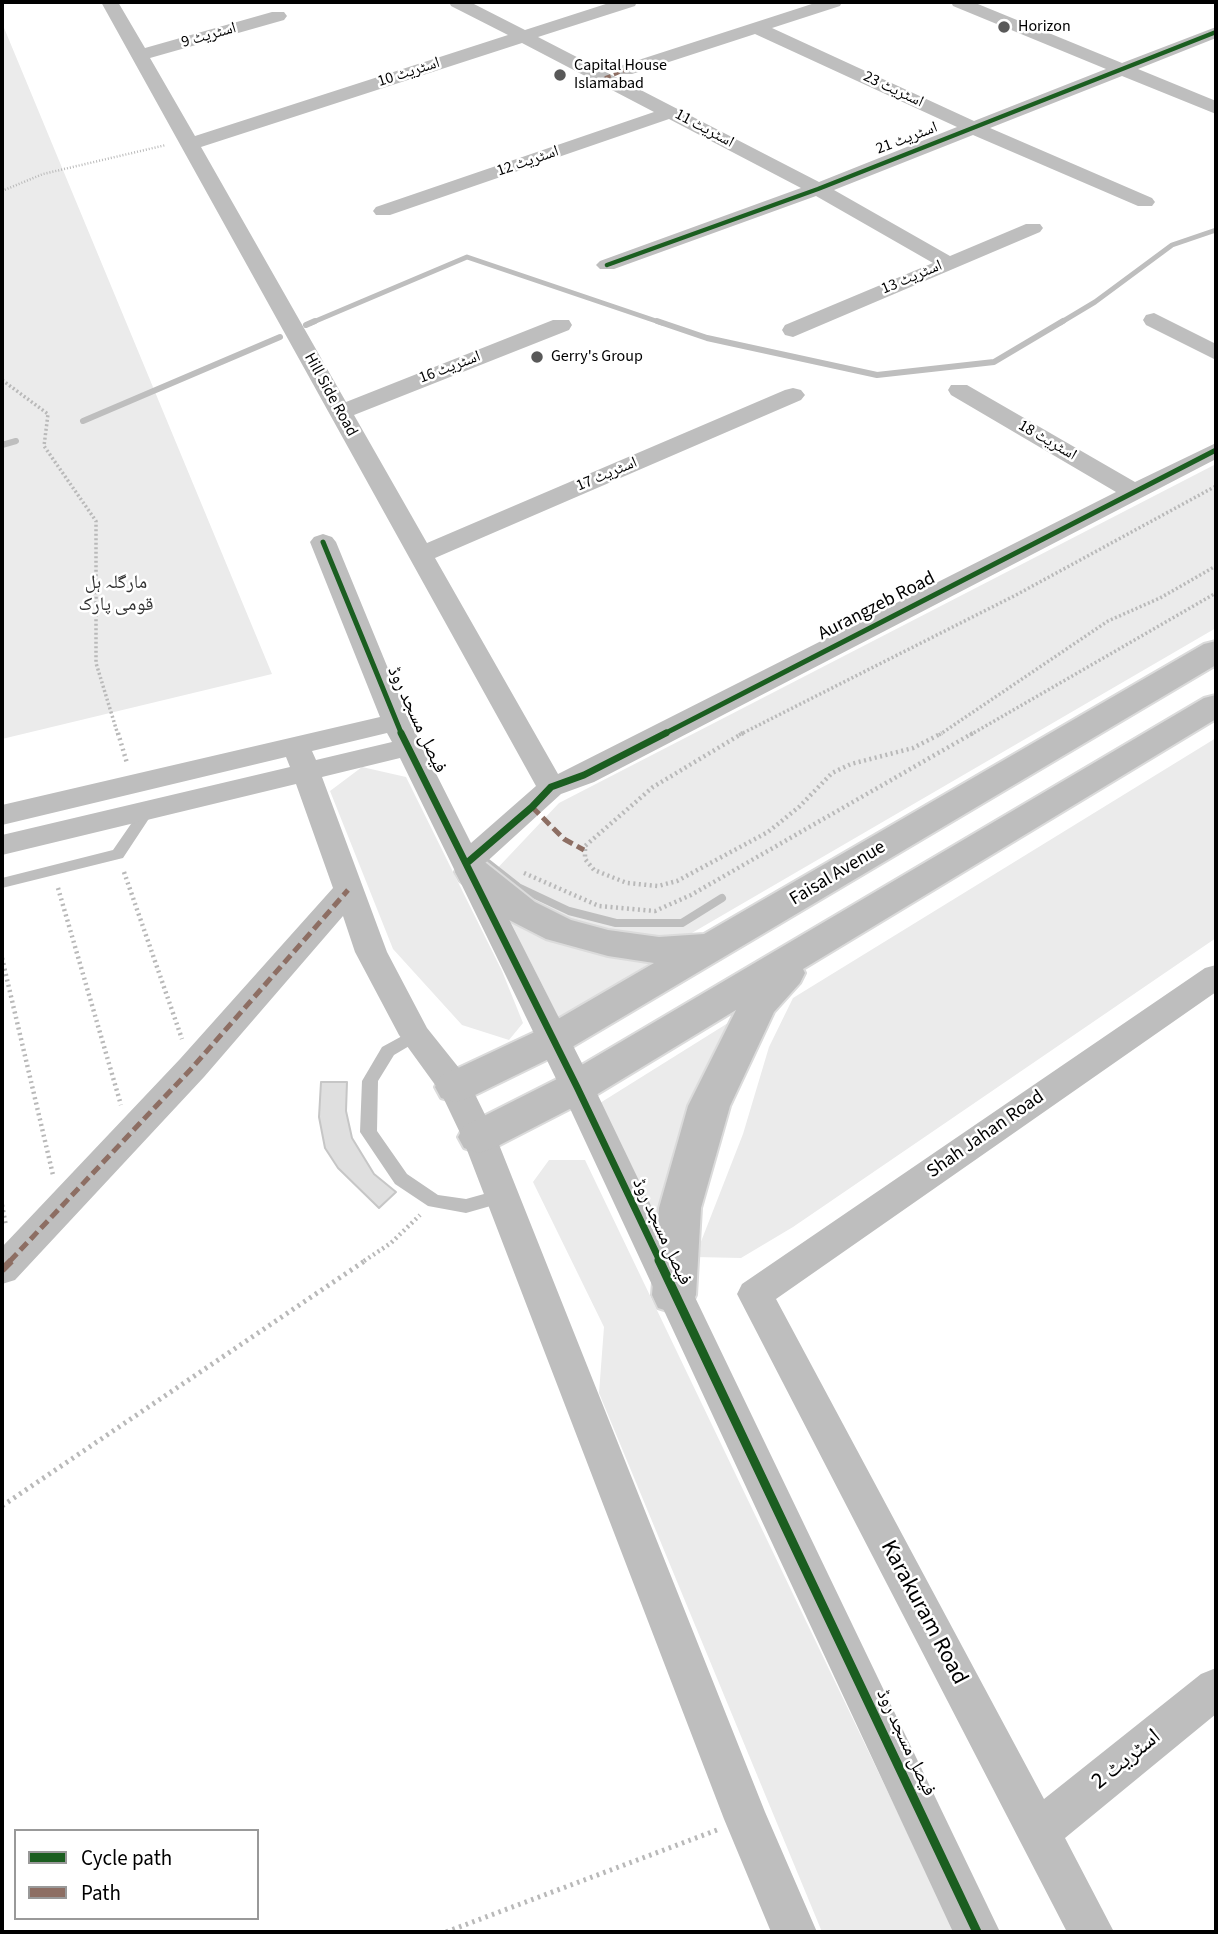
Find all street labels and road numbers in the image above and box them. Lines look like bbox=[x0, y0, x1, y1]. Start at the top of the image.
street label: اسٹریٹ 9 bbox=[179, 19, 239, 53]
street label: اسٹریٹ 10 bbox=[375, 54, 443, 92]
street label: اسٹریٹ 23 bbox=[860, 68, 926, 112]
street label: اسٹریٹ 11 bbox=[671, 105, 737, 153]
street label: اسٹریٹ 21 bbox=[874, 119, 940, 159]
street label: اسٹریٹ 12 bbox=[495, 142, 561, 182]
street label: اسٹریٹ 13 bbox=[879, 257, 945, 299]
street label: اسٹریٹ 16 bbox=[417, 348, 483, 388]
street label: Hill Side Road bbox=[299, 350, 361, 440]
street label: اسٹریٹ 18 bbox=[1014, 417, 1080, 465]
street label: اسٹریٹ 17 bbox=[574, 454, 640, 496]
street label: Aurangzeb Road bbox=[815, 568, 939, 646]
street label: فیصل مسجد روڈ bbox=[381, 663, 451, 777]
street label: Faisal Avenue bbox=[786, 836, 890, 912]
street label: Shah Jahan Road bbox=[923, 1086, 1049, 1184]
street label: فیصل مسجد روڈ bbox=[626, 1175, 696, 1289]
street label: Karakuram Road bbox=[873, 1536, 973, 1690]
street label: فیصل مسجد روڈ bbox=[870, 1686, 940, 1800]
street label: اسٹریٹ 2 bbox=[1087, 1724, 1167, 1796]

